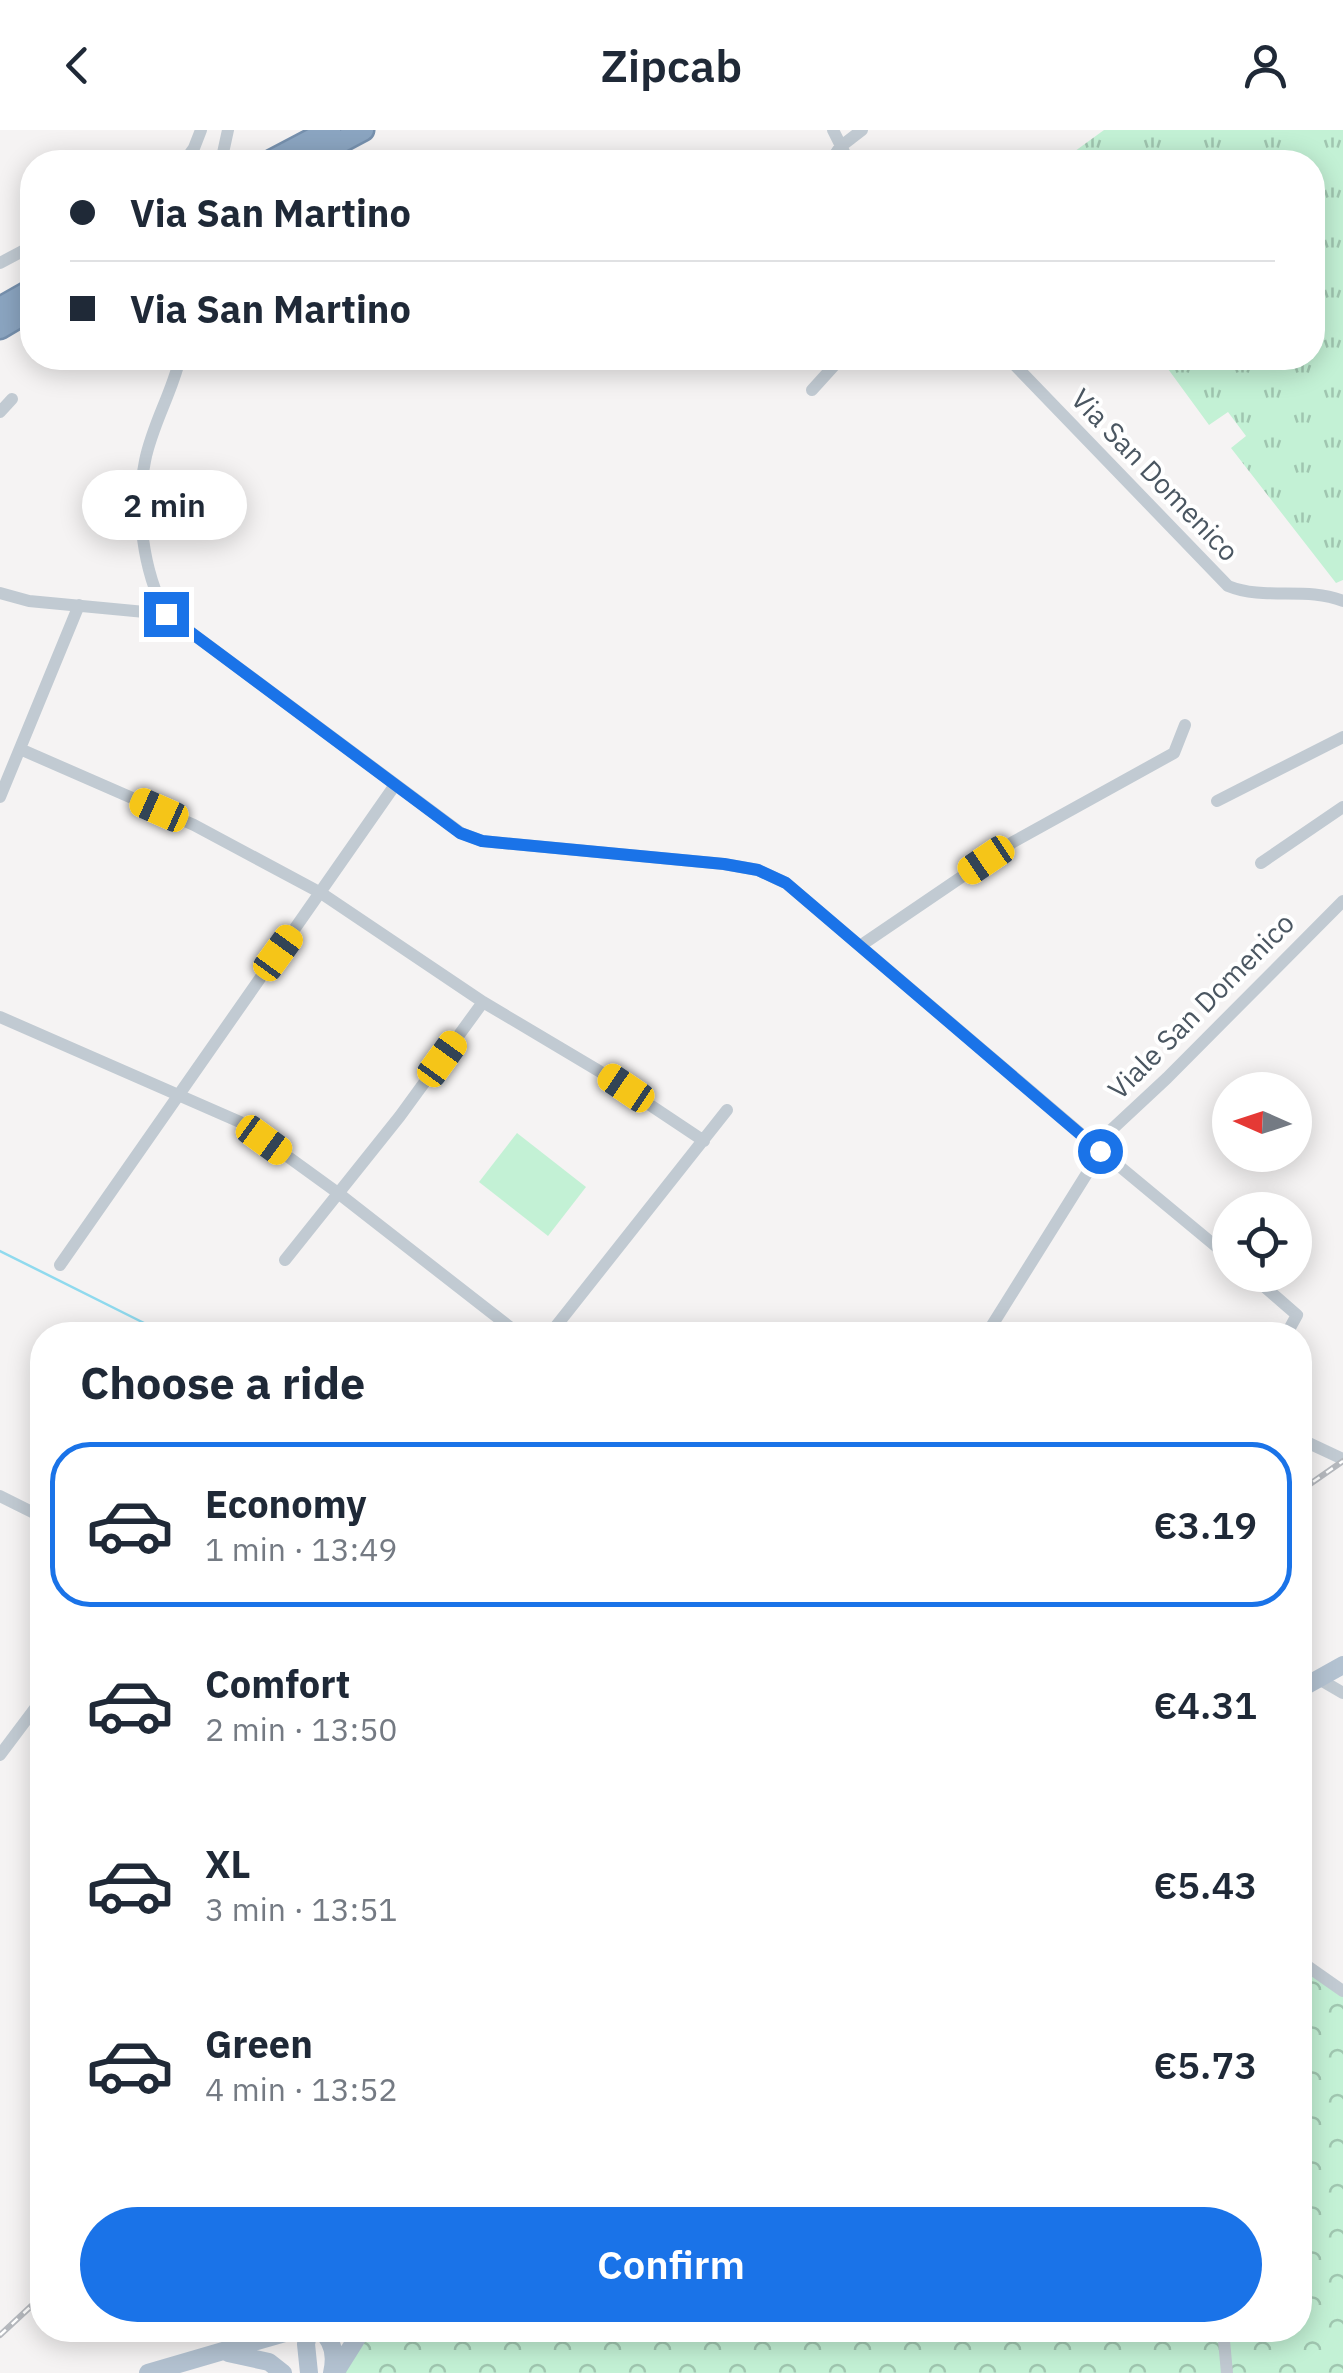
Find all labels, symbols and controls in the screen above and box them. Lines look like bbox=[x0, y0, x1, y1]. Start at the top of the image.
text: Zipcab bbox=[601, 36, 742, 94]
icon: back bbox=[50, 38, 105, 93]
icon: person bbox=[1238, 38, 1293, 93]
text: Via San Martino bbox=[130, 188, 411, 237]
text: Via San Martino bbox=[130, 284, 411, 333]
street label: Via San Domenico bbox=[1064, 380, 1247, 569]
callout: 2 min bbox=[84, 469, 248, 539]
text: 2 min bbox=[123, 484, 206, 526]
route end bbox=[144, 592, 189, 637]
car bbox=[125, 784, 193, 836]
car bbox=[953, 831, 1019, 889]
street label: Viale San Domenico bbox=[1099, 904, 1302, 1107]
car bbox=[248, 920, 308, 986]
car bbox=[412, 1026, 472, 1092]
car bbox=[593, 1059, 659, 1117]
north arrow bbox=[1212, 1072, 1312, 1172]
map controls bbox=[1212, 1072, 1312, 1292]
car bbox=[231, 1110, 297, 1170]
route start bbox=[1078, 1129, 1123, 1174]
button: locate bbox=[1212, 1192, 1312, 1292]
text: Choose a ride bbox=[80, 1353, 365, 1411]
text: Economy bbox=[205, 1479, 367, 1528]
icon: car bbox=[85, 1480, 175, 1570]
text: €3.19 bbox=[1153, 1500, 1257, 1549]
text: 1 min · 13:49 bbox=[205, 1528, 398, 1570]
text: Comfort bbox=[205, 1659, 350, 1708]
icon: car bbox=[85, 1660, 175, 1750]
text: €4.31 bbox=[1153, 1680, 1257, 1729]
text: 2 min · 13:50 bbox=[205, 1708, 398, 1750]
text: XL bbox=[205, 1839, 251, 1888]
icon: car bbox=[85, 1840, 175, 1930]
text: €5.43 bbox=[1153, 1860, 1257, 1909]
text: 3 min · 13:51 bbox=[205, 1888, 398, 1930]
text: Green bbox=[205, 2019, 313, 2068]
icon: car bbox=[85, 2020, 175, 2110]
text: €5.73 bbox=[1153, 2040, 1257, 2089]
text: 4 min · 13:52 bbox=[205, 2068, 398, 2110]
button: Confirm bbox=[80, 2207, 1262, 2322]

